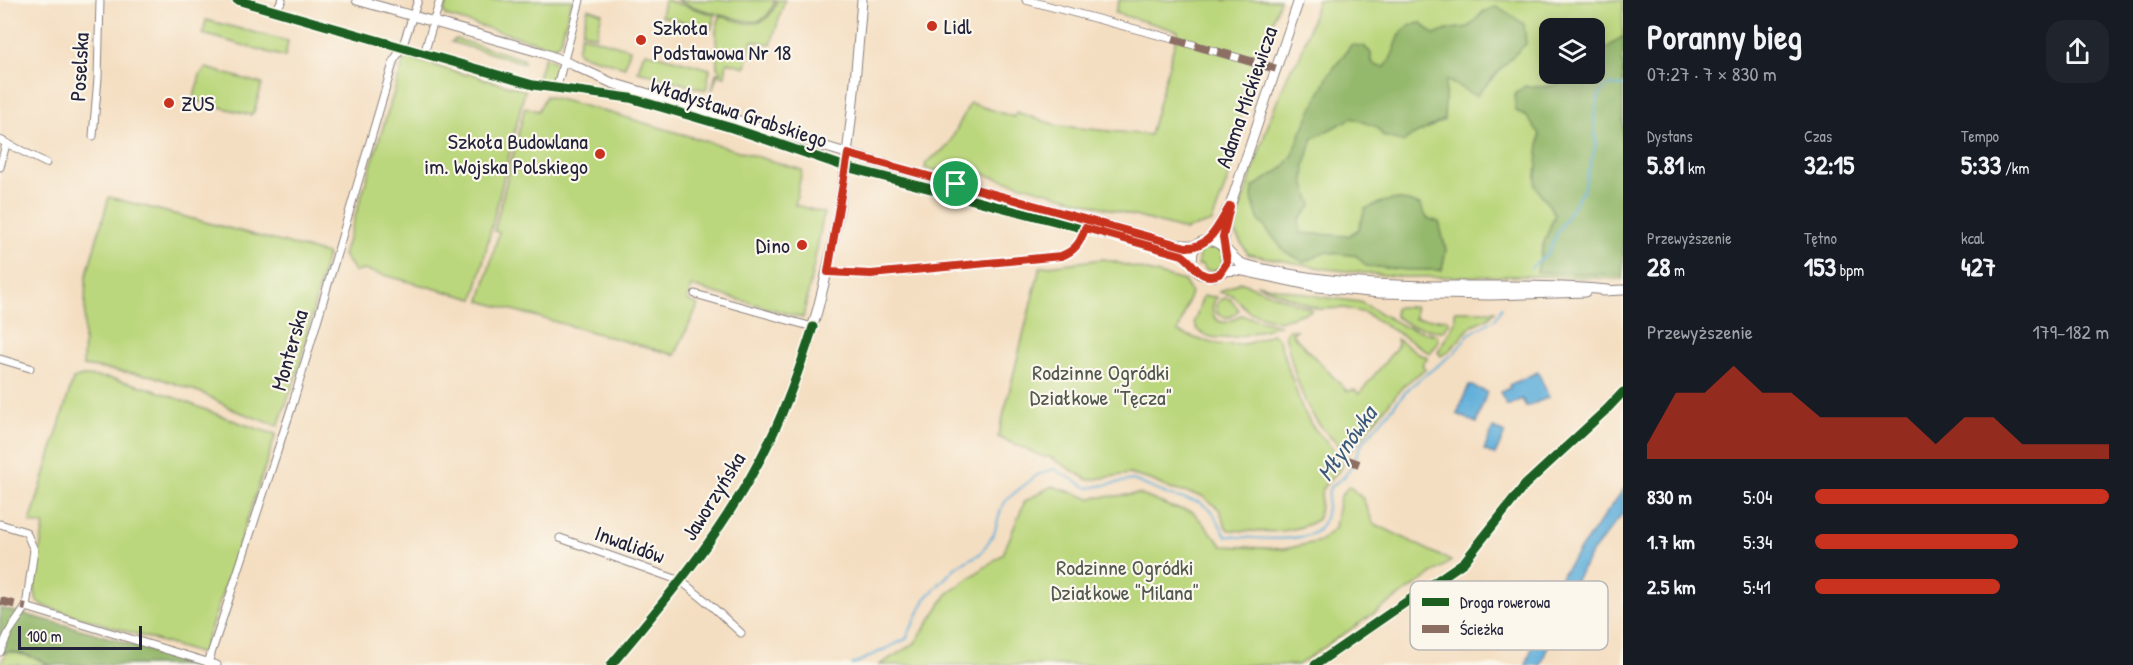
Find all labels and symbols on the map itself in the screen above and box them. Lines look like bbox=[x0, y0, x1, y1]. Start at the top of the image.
place label: Lidl bbox=[944, 11, 972, 41]
place label: Szkoła Podstawowa Nr 18 bbox=[653, 12, 791, 67]
marker: Lidl bbox=[925, 19, 939, 33]
street label: Adama Mickiewicza bbox=[1208, 22, 1284, 172]
street label: Poselska bbox=[62, 32, 96, 102]
marker: Szkoła Podstawowa Nr 18 bbox=[634, 33, 648, 47]
street label: Władysława Grabskiego bbox=[647, 69, 831, 155]
place label: ZUS bbox=[181, 88, 214, 118]
marker: ZUS bbox=[162, 96, 176, 110]
place label: Szkoła Budowlana im. Wojska Polskiego bbox=[424, 126, 588, 181]
marker: Szkoła Budowlana im. Wojska Polskiego bbox=[593, 147, 607, 161]
pin bbox=[930, 158, 981, 209]
place label: Dino bbox=[756, 230, 790, 260]
marker: Dino bbox=[795, 238, 809, 252]
street label: Monterska bbox=[263, 306, 315, 394]
park label: Rodzinne Ogródki Działkowe "Tęcza" bbox=[1030, 357, 1172, 412]
water label: Młynówka bbox=[1309, 397, 1386, 487]
street label: Jaworzyńska bbox=[674, 446, 752, 546]
street label: Inwalidów bbox=[591, 518, 669, 570]
park label: Rodzinne Ogródki Działkowe "Milana" bbox=[1051, 552, 1199, 607]
legend bbox=[1410, 581, 1608, 650]
text: Droga rowerowa bbox=[1460, 591, 1550, 613]
text: Ścieżka bbox=[1460, 618, 1503, 640]
scale bar bbox=[18, 623, 142, 650]

